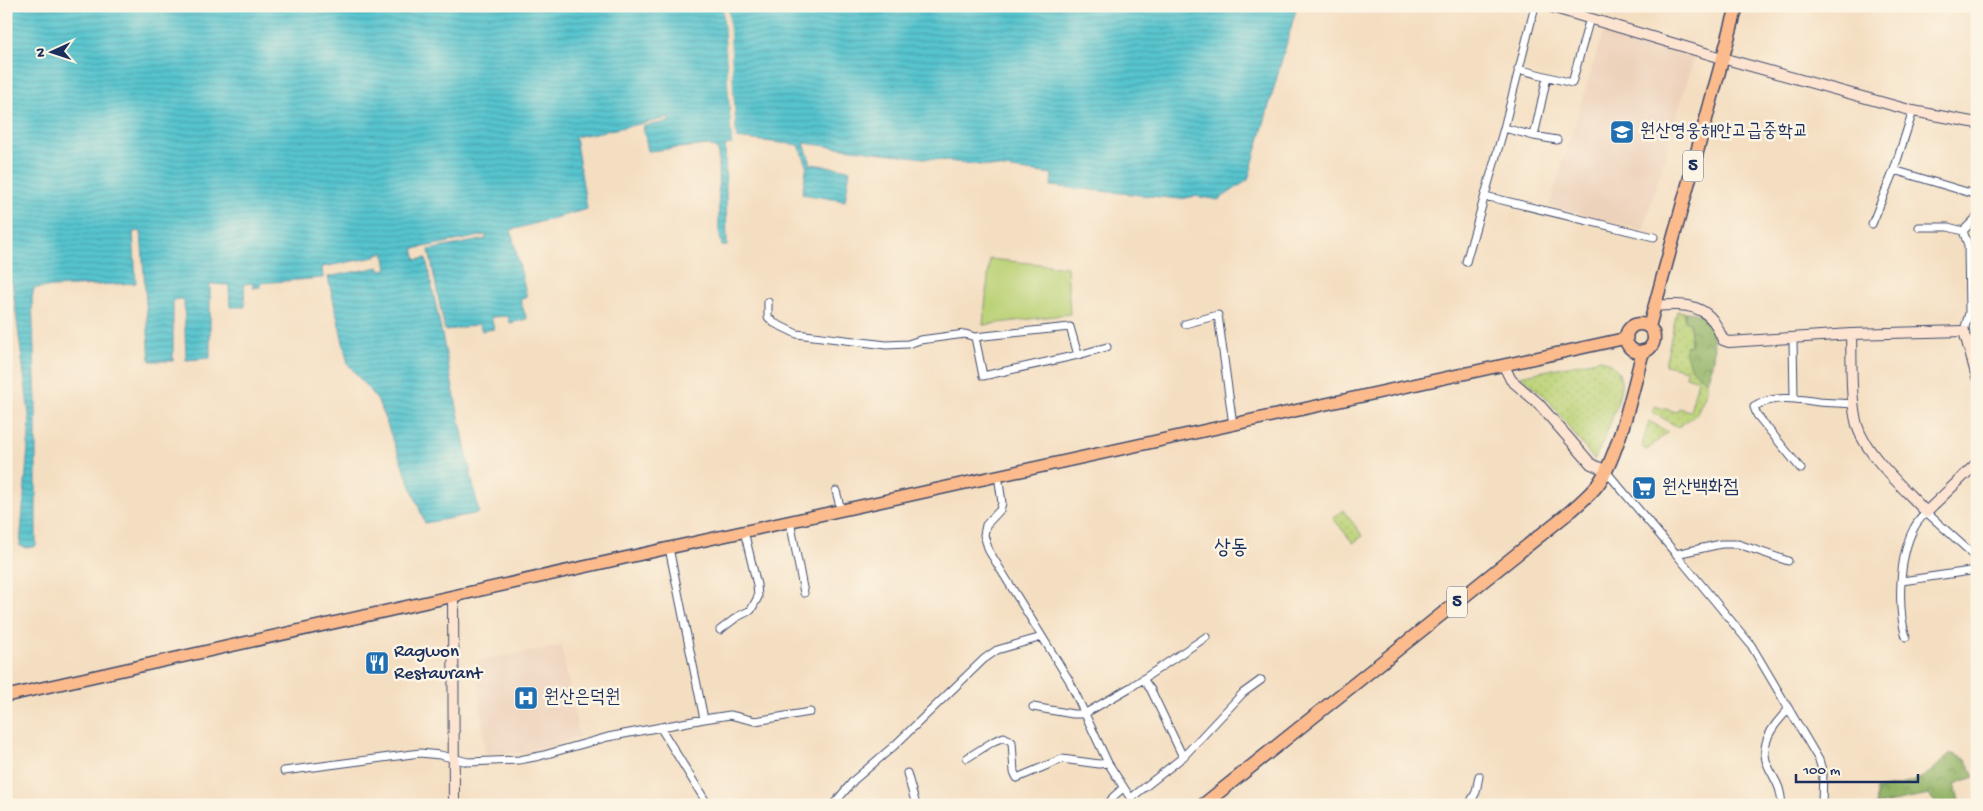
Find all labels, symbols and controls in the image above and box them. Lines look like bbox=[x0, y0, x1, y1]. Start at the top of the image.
north arrow bbox=[28, 28, 78, 78]
text: N bbox=[33, 48, 50, 58]
school or university icon: 원산영웅해안고급중학교 bbox=[1609, 119, 1635, 145]
place label: 원산영웅해안고급중학교 bbox=[1640, 121, 1808, 144]
road number: 5 bbox=[1683, 150, 1703, 182]
supermarket icon: 원산백화점 bbox=[1631, 475, 1657, 501]
place label: 원산백화점 bbox=[1662, 477, 1738, 500]
district label: 상동 bbox=[1214, 537, 1248, 562]
road number: 5 bbox=[1447, 586, 1467, 618]
place label: Ragwon Restaurant bbox=[394, 641, 484, 686]
restaurant icon: Ragwon Restaurant bbox=[364, 650, 390, 676]
hospital icon: 원산은덕원 bbox=[513, 685, 539, 711]
place label: 원산은덕원 bbox=[544, 687, 620, 710]
scale bar bbox=[1796, 751, 1918, 783]
text: 100 m bbox=[1802, 762, 1841, 780]

